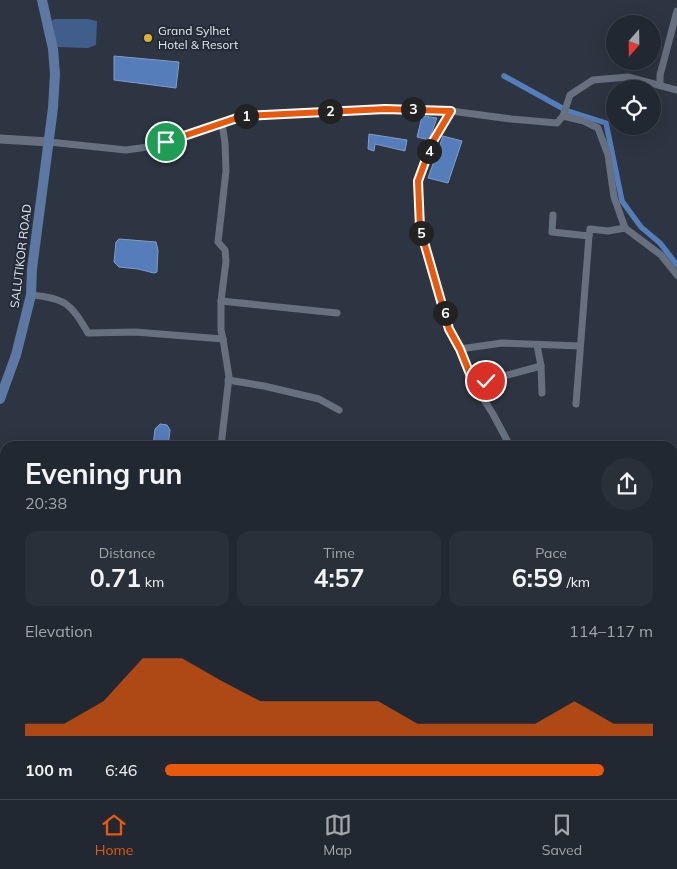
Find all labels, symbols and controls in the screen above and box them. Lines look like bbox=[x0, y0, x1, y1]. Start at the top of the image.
north arrow bbox=[606, 15, 661, 70]
map controls bbox=[606, 15, 661, 135]
place label: Grand Sylhet Hotel & Resort bbox=[158, 23, 238, 52]
marker: Grand Sylhet Hotel & Resort bbox=[142, 32, 154, 44]
button: locate bbox=[606, 80, 661, 135]
pin: 3 bbox=[400, 96, 426, 122]
pin: 2 bbox=[318, 98, 342, 124]
text: 3 bbox=[409, 100, 418, 118]
text: 2 bbox=[326, 102, 335, 120]
pin: 1 bbox=[234, 104, 258, 128]
text: 1 bbox=[242, 107, 251, 125]
pin bbox=[145, 121, 187, 163]
icon: arrive bbox=[152, 128, 180, 156]
pin: 4 bbox=[416, 138, 442, 164]
text: 4 bbox=[425, 142, 434, 160]
street label: SALUTIKOR ROAD bbox=[7, 203, 34, 309]
pin: 5 bbox=[408, 220, 434, 246]
text: 5 bbox=[417, 224, 426, 242]
pin: 6 bbox=[432, 300, 458, 326]
text: 6 bbox=[441, 304, 450, 322]
pin bbox=[465, 360, 507, 402]
icon: check bbox=[472, 367, 500, 395]
text: Evening run bbox=[25, 456, 182, 491]
button: share bbox=[601, 458, 653, 510]
text: 20:38 bbox=[25, 493, 67, 513]
text: Distance bbox=[99, 544, 155, 562]
text: Time bbox=[323, 544, 355, 562]
text: Pace bbox=[535, 544, 567, 562]
text: 0.71 bbox=[90, 562, 141, 593]
text: 4:57 bbox=[313, 562, 365, 593]
text: 6:59 bbox=[512, 562, 563, 593]
text: km bbox=[141, 573, 164, 591]
text: /km bbox=[563, 573, 590, 591]
text: Elevation bbox=[25, 621, 93, 641]
text: 114–117 m bbox=[569, 621, 653, 641]
text: 100 m bbox=[25, 760, 73, 780]
text: 6:46 bbox=[105, 760, 137, 780]
tab: Home bbox=[95, 811, 133, 859]
tab: Map bbox=[323, 811, 352, 859]
tab: Saved bbox=[542, 811, 582, 859]

